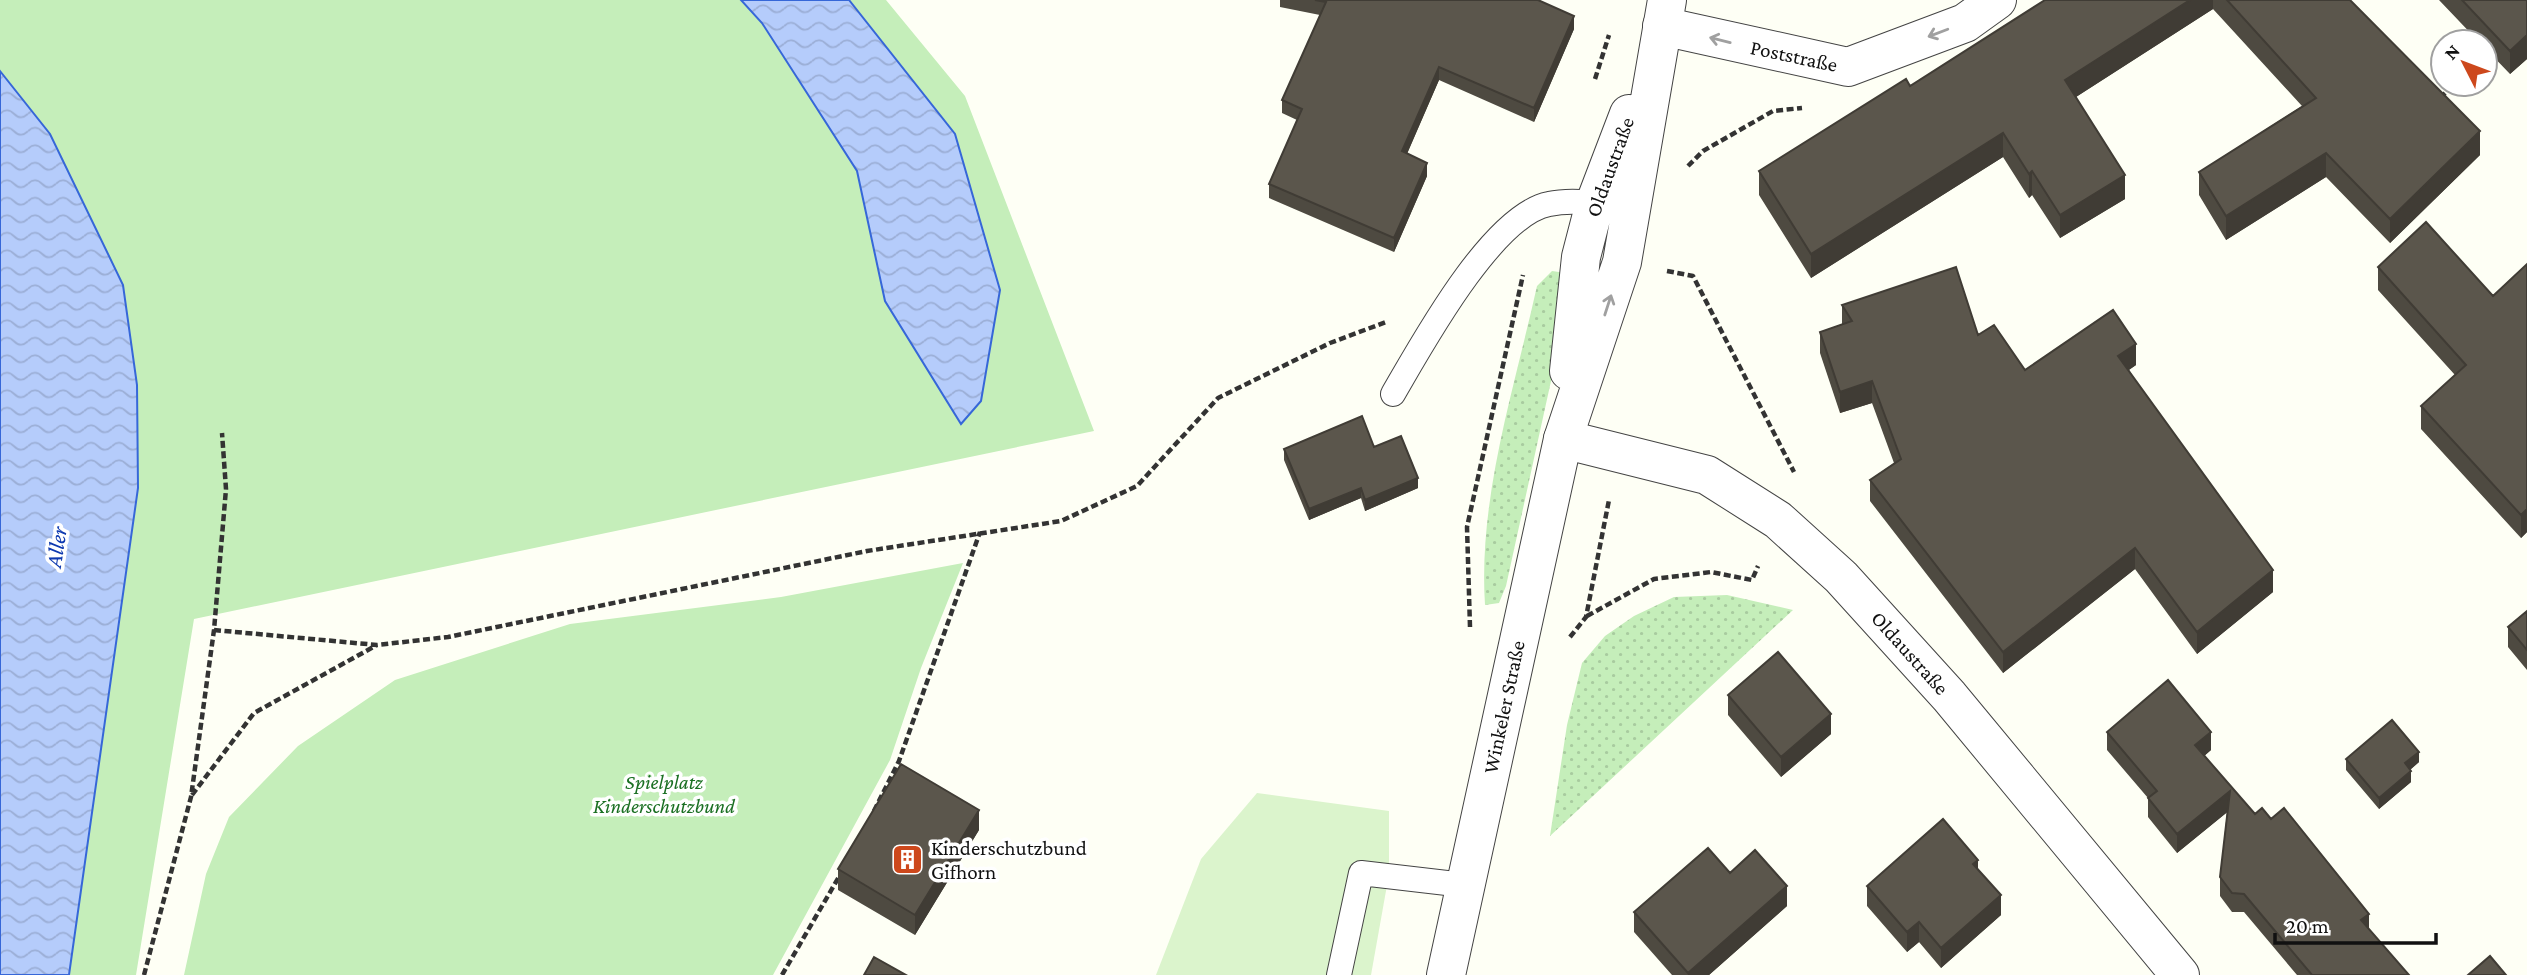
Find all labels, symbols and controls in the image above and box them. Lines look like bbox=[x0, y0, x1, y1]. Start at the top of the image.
one-way arrow bbox=[1928, 28, 1950, 41]
north arrow bbox=[2429, 28, 2499, 98]
one-way arrow bbox=[1709, 33, 1732, 46]
street label: Poststraße bbox=[1748, 35, 1840, 77]
text: N bbox=[2440, 40, 2464, 64]
street label: Oldaustraße bbox=[1581, 114, 1639, 220]
one-way arrow bbox=[1602, 294, 1615, 316]
water label: Aller bbox=[40, 524, 72, 570]
street label: Oldaustraße bbox=[1866, 606, 1954, 700]
street label: Winkeler Straße bbox=[1478, 638, 1530, 776]
park label: Spielplatz Kinderschutzbund bbox=[593, 770, 736, 818]
place label: Kinderschutzbund Gifhorn bbox=[931, 836, 1087, 884]
building icon: Kinderschutzbund Gifhorn bbox=[891, 843, 925, 877]
scale bar bbox=[2275, 902, 2436, 946]
text: 20 m bbox=[2286, 914, 2329, 938]

